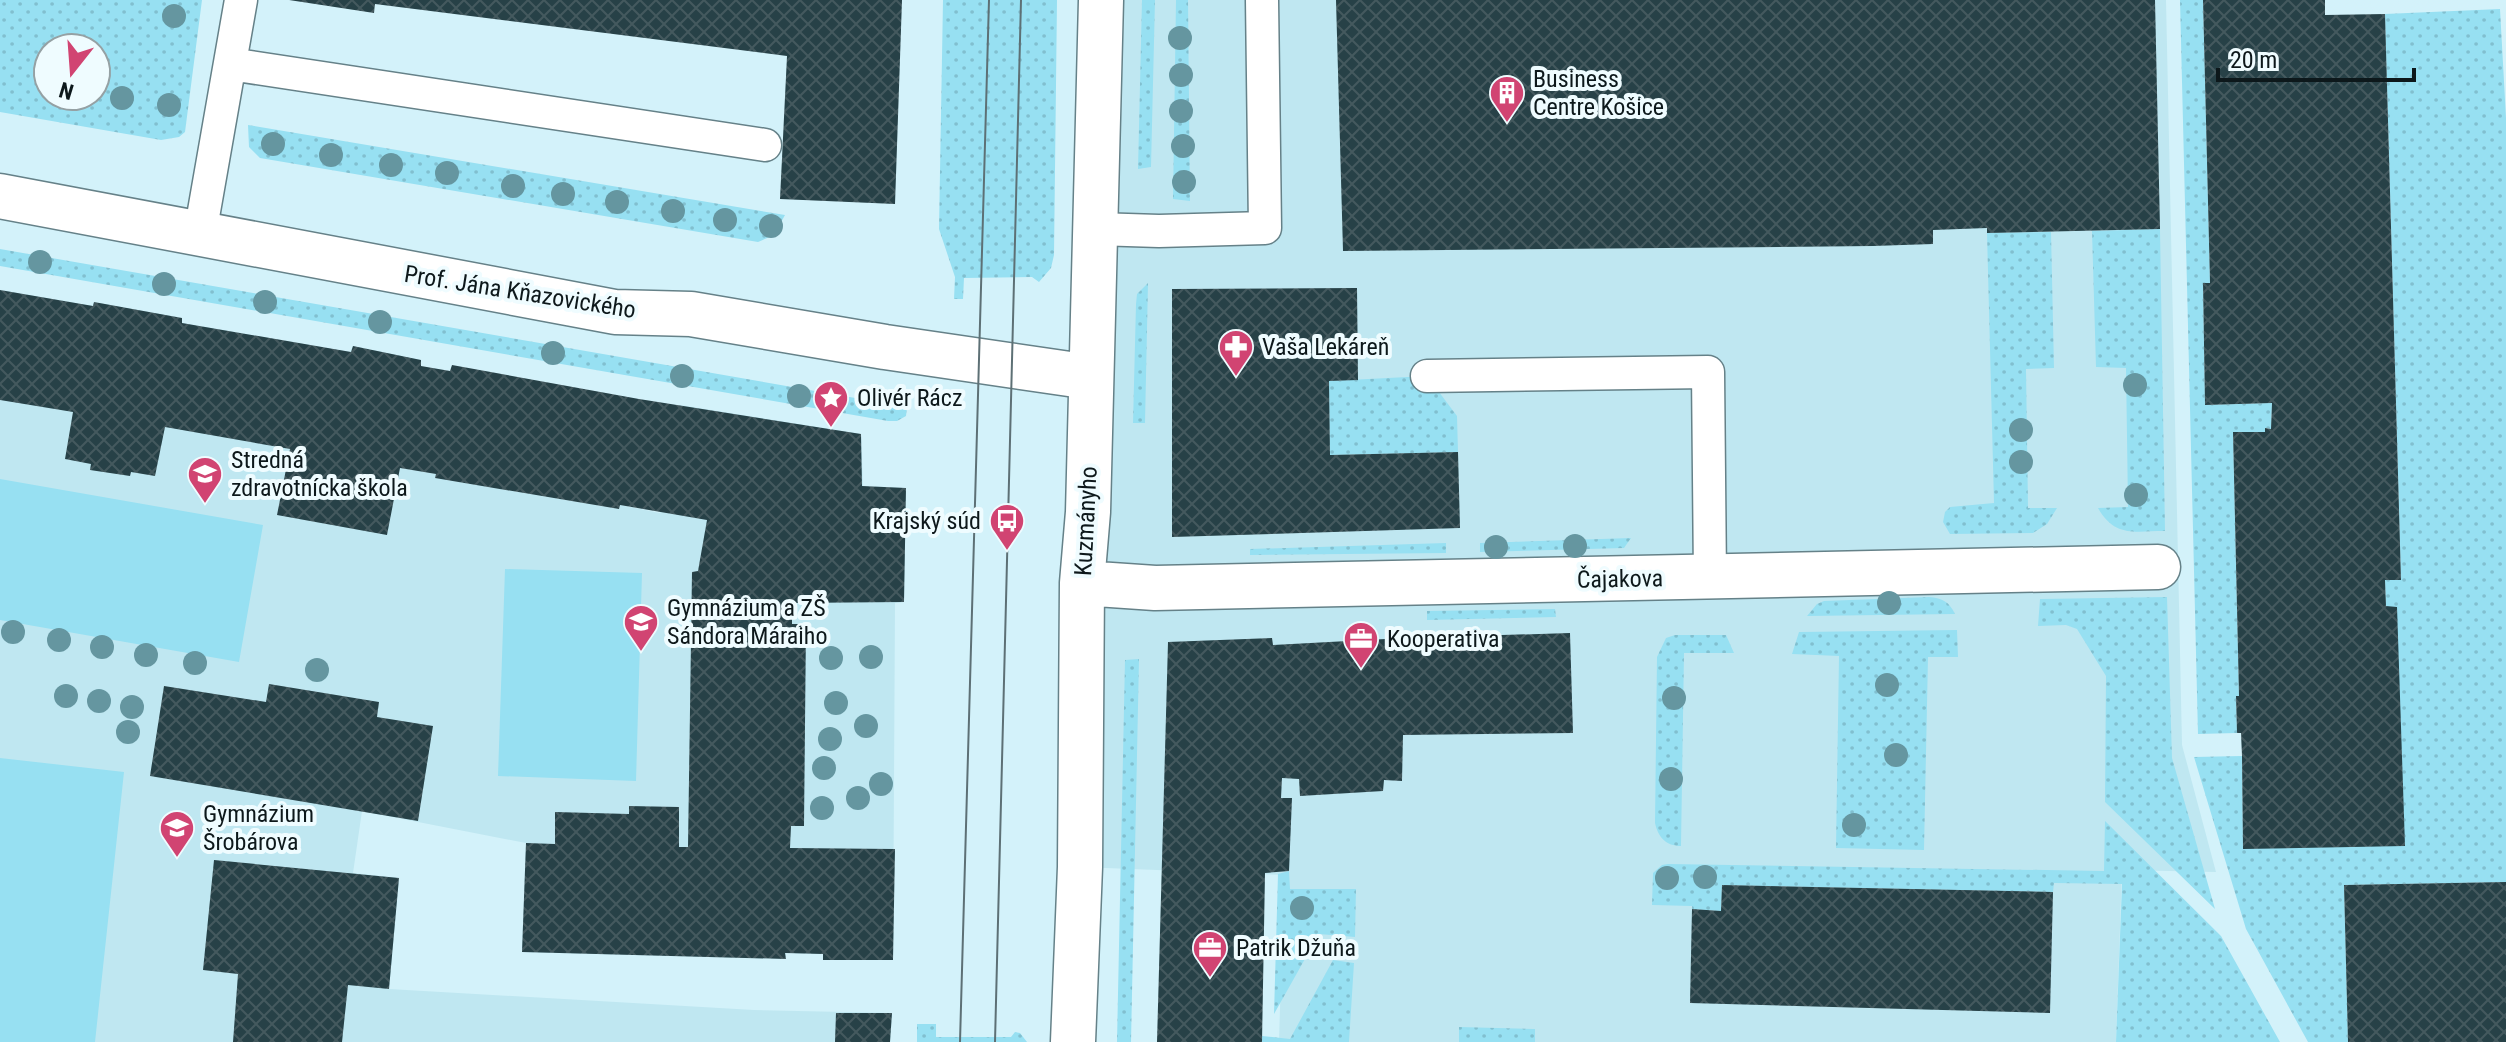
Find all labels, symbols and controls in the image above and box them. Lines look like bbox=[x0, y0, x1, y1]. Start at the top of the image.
north arrow bbox=[32, 32, 112, 112]
scale bar bbox=[2218, 32, 2414, 82]
text: 20 m bbox=[2230, 46, 2277, 74]
place label: Business Centre Košice bbox=[1533, 65, 1664, 121]
building icon: Business Centre Košice bbox=[1488, 74, 1526, 124]
text: N bbox=[56, 77, 76, 105]
street label: Prof. Jána Kňazovického bbox=[402, 260, 638, 324]
pharmacy icon: Vaša Lekáreň bbox=[1217, 328, 1255, 378]
place label: Vaša Lekáreň bbox=[1262, 333, 1389, 361]
place icon: Olivér Rácz bbox=[812, 379, 850, 429]
place label: Olivér Rácz bbox=[857, 384, 962, 412]
place label: Stredná zdravotnícka škola bbox=[231, 446, 408, 502]
school or university icon: Stredná zdravotnícka škola bbox=[186, 455, 224, 505]
street label: Kuzmányho bbox=[1069, 465, 1103, 577]
bus stop icon: Krajský súd bbox=[988, 502, 1026, 552]
place label: Krajský súd bbox=[872, 507, 981, 535]
street label: Čajakova bbox=[1577, 563, 1663, 594]
place label: Gymnázium a ZŠ Sándora Máraiho bbox=[667, 594, 827, 650]
school or university icon: Gymnázium a ZŠ Sándora Máraiho bbox=[622, 603, 660, 653]
office icon: Kooperativa bbox=[1342, 620, 1380, 670]
place label: Kooperativa bbox=[1387, 625, 1500, 653]
place label: Gymnázium Šrobárova bbox=[203, 800, 314, 856]
school or university icon: Gymnázium Šrobárova bbox=[158, 809, 196, 859]
office icon: Patrik Džuňa bbox=[1191, 929, 1229, 979]
place label: Patrik Džuňa bbox=[1236, 934, 1356, 962]

